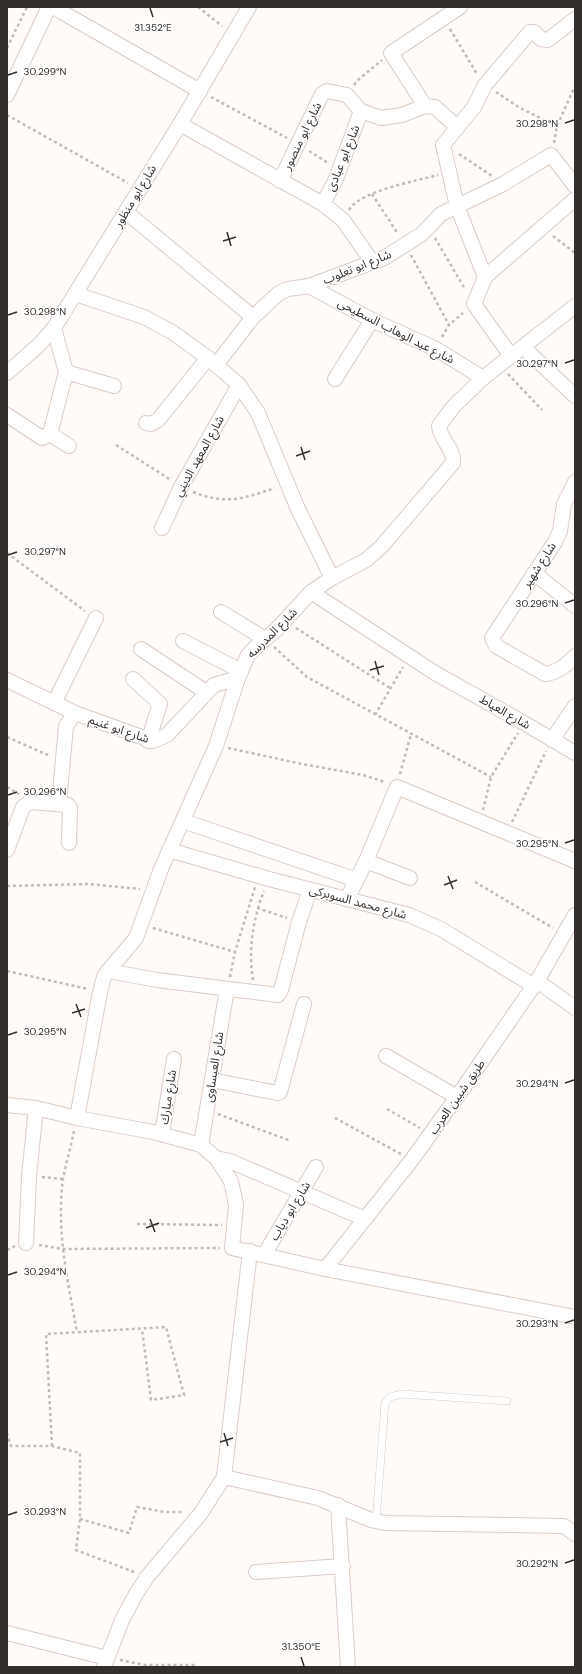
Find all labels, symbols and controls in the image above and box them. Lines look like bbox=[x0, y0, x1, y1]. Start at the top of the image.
text: 31.352°E bbox=[134, 21, 172, 34]
text: 30.299°N bbox=[24, 65, 67, 78]
street label: شارع ابو منصور bbox=[278, 100, 326, 174]
text: 30.298°N bbox=[516, 117, 558, 130]
street label: شارع ابو عبادى bbox=[322, 123, 364, 194]
street label: شارع ابو منظور bbox=[109, 162, 161, 232]
street label: شارع ابو تعلوب bbox=[320, 246, 394, 289]
street label: شارع عبد الوهاب السطيحى bbox=[334, 295, 457, 368]
text: 30.298°N bbox=[24, 305, 66, 318]
text: 30.297°N bbox=[516, 357, 558, 370]
street label: شارع المعهد الديني bbox=[170, 413, 229, 500]
street label: شارع شهير bbox=[518, 539, 561, 592]
text: 30.297°N bbox=[24, 545, 66, 558]
text: 30.296°N bbox=[516, 597, 559, 610]
street label: شارع المدرسه bbox=[243, 604, 301, 662]
street label: شارع العياط bbox=[476, 691, 533, 734]
street label: شارع ابو غنيم bbox=[86, 711, 151, 748]
text: 30.296°N bbox=[24, 785, 67, 798]
text: 30.295°N bbox=[516, 837, 558, 850]
street label: شارع محمد السوبركى bbox=[307, 881, 408, 924]
text: 30.295°N bbox=[24, 1025, 66, 1038]
street label: شارع العبساوى bbox=[201, 1031, 228, 1104]
street label: طريق شبين العرب bbox=[425, 1056, 489, 1138]
street label: شارع مبارك bbox=[156, 1068, 181, 1126]
text: 30.294°N bbox=[516, 1077, 558, 1090]
street label: شارع ابو دياب bbox=[266, 1178, 315, 1244]
text: 30.294°N bbox=[24, 1265, 66, 1278]
text: 30.293°N bbox=[516, 1317, 558, 1330]
text: 30.293°N bbox=[24, 1505, 66, 1518]
text: 30.292°N bbox=[516, 1557, 558, 1570]
text: 31.350°E bbox=[282, 1640, 321, 1653]

